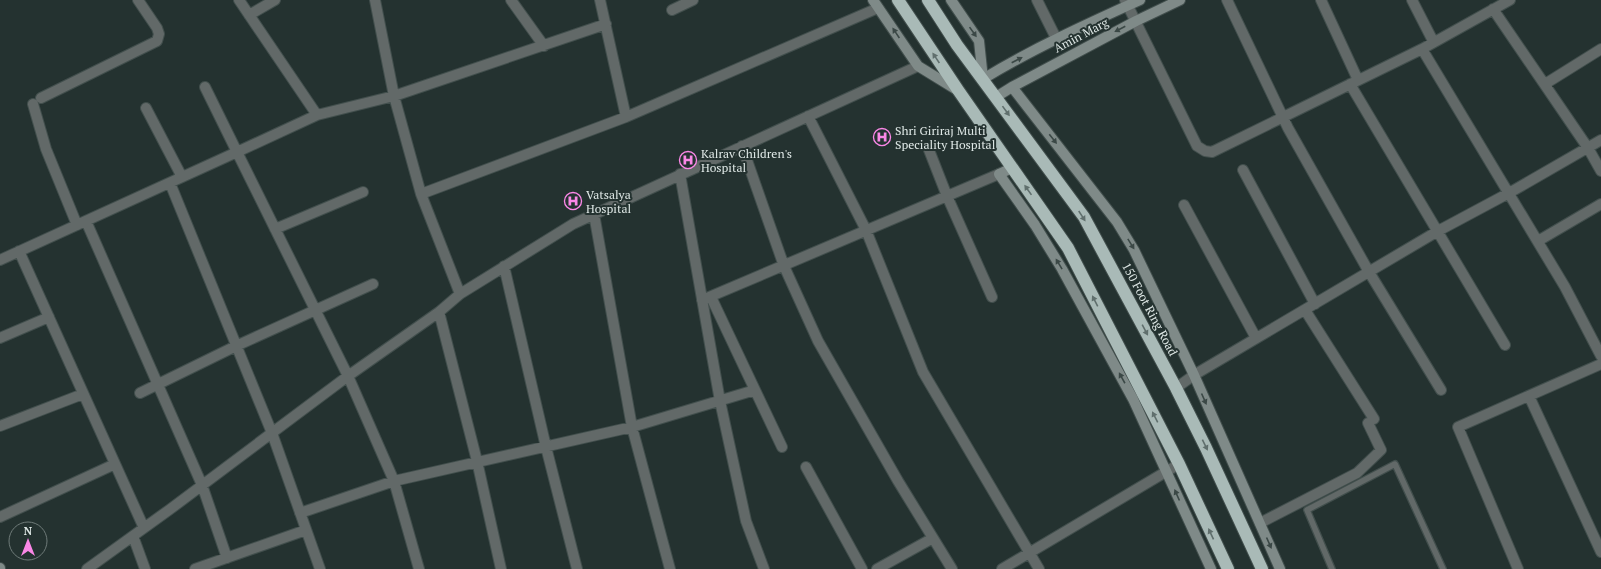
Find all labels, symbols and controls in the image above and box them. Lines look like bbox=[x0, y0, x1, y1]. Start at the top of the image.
street label: Amin Marg bbox=[1051, 14, 1111, 56]
one-way arrow bbox=[1114, 26, 1126, 33]
one-way arrow bbox=[969, 27, 977, 37]
one-way arrow bbox=[892, 28, 900, 39]
one-way arrow bbox=[932, 53, 940, 63]
one-way arrow bbox=[1011, 57, 1023, 63]
one-way arrow bbox=[1002, 105, 1010, 116]
place label: Shri Giriraj Multi Speciality Hospital bbox=[895, 123, 996, 152]
hospital icon: Shri Giriraj Multi Speciality Hospital bbox=[872, 127, 892, 147]
one-way arrow bbox=[1049, 134, 1057, 145]
place label: Kalrav Children's Hospital bbox=[701, 146, 792, 175]
hospital icon: Kalrav Children's Hospital bbox=[678, 150, 698, 170]
one-way arrow bbox=[1024, 185, 1032, 196]
place label: Vatsalya Hospital bbox=[586, 187, 631, 216]
hospital icon: Vatsalya Hospital bbox=[563, 191, 583, 211]
one-way arrow bbox=[1079, 210, 1086, 222]
one-way arrow bbox=[1127, 238, 1134, 250]
one-way arrow bbox=[1055, 258, 1062, 270]
street label: 150 Foot Ring Road bbox=[1119, 260, 1181, 359]
one-way arrow bbox=[1092, 295, 1098, 307]
one-way arrow bbox=[1142, 324, 1148, 336]
one-way arrow bbox=[1119, 372, 1125, 384]
one-way arrow bbox=[1201, 393, 1208, 405]
one-way arrow bbox=[1152, 411, 1158, 422]
one-way arrow bbox=[1202, 439, 1208, 451]
one-way arrow bbox=[1174, 490, 1180, 501]
north arrow bbox=[8, 521, 48, 561]
text: N bbox=[24, 524, 33, 538]
one-way arrow bbox=[1208, 528, 1214, 539]
one-way arrow bbox=[1266, 538, 1272, 549]

